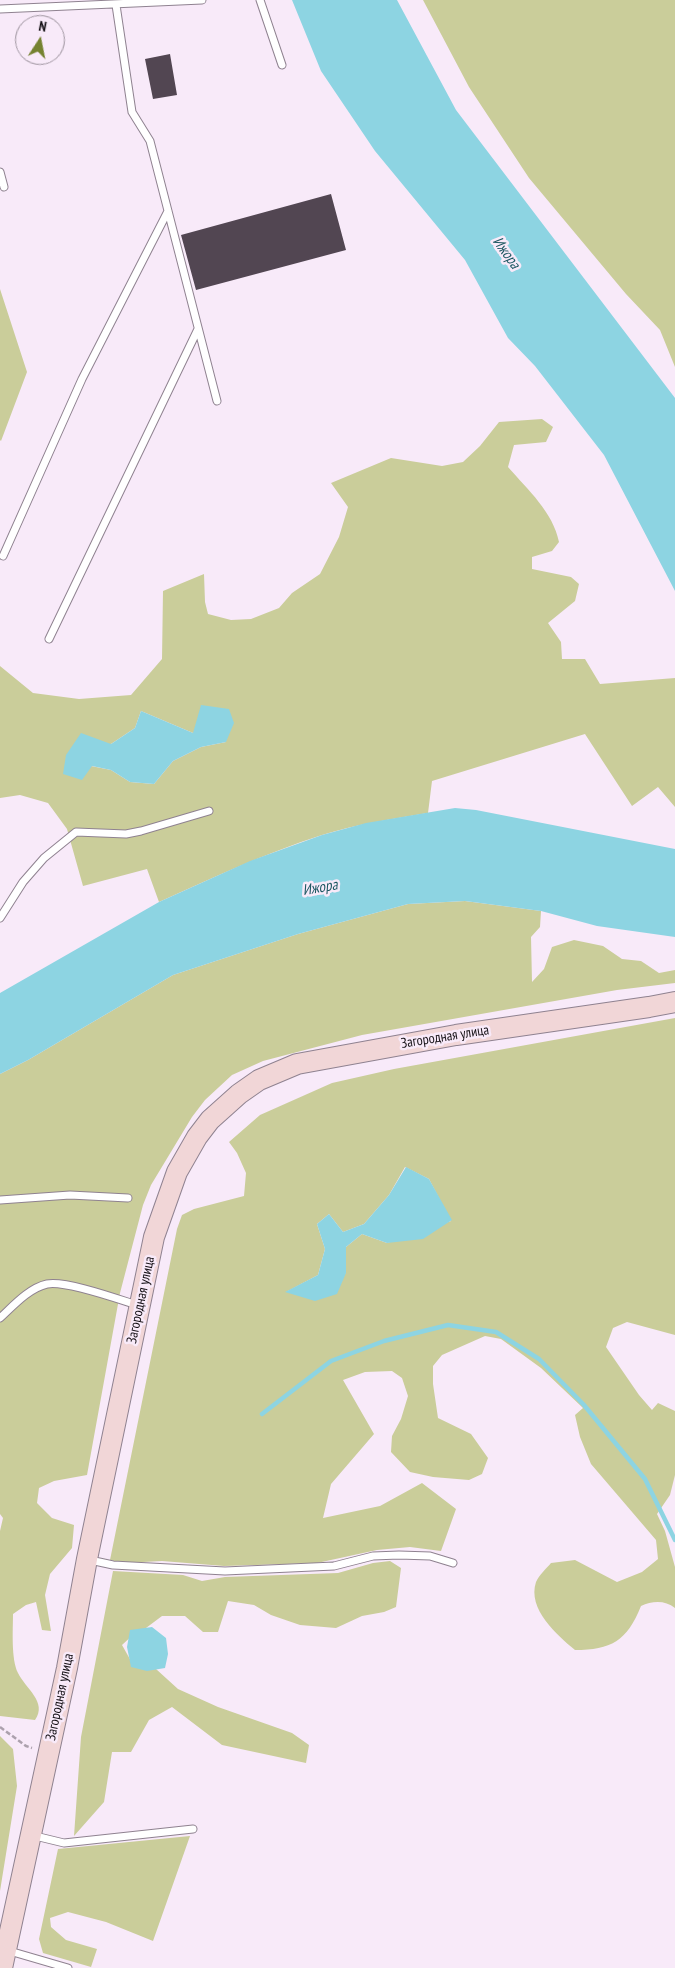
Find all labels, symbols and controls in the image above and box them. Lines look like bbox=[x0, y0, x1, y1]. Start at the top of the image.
north arrow bbox=[15, 15, 65, 65]
text: N bbox=[37, 17, 48, 36]
water label: Ижора bbox=[488, 234, 524, 272]
water label: Ижора bbox=[301, 876, 339, 900]
street label: Загородная улица bbox=[400, 1022, 490, 1052]
street label: Загородная улица bbox=[124, 1255, 158, 1345]
street label: Загородная улица bbox=[43, 1652, 77, 1742]

